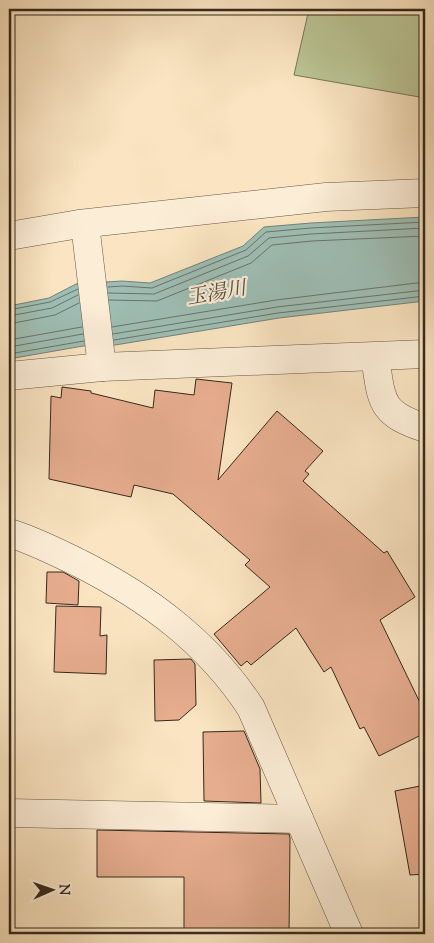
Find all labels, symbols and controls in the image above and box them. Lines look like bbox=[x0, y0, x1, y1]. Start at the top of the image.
water label: 玉湯川 bbox=[184, 275, 250, 314]
north arrow bbox=[28, 866, 78, 916]
text: N bbox=[53, 884, 73, 896]

